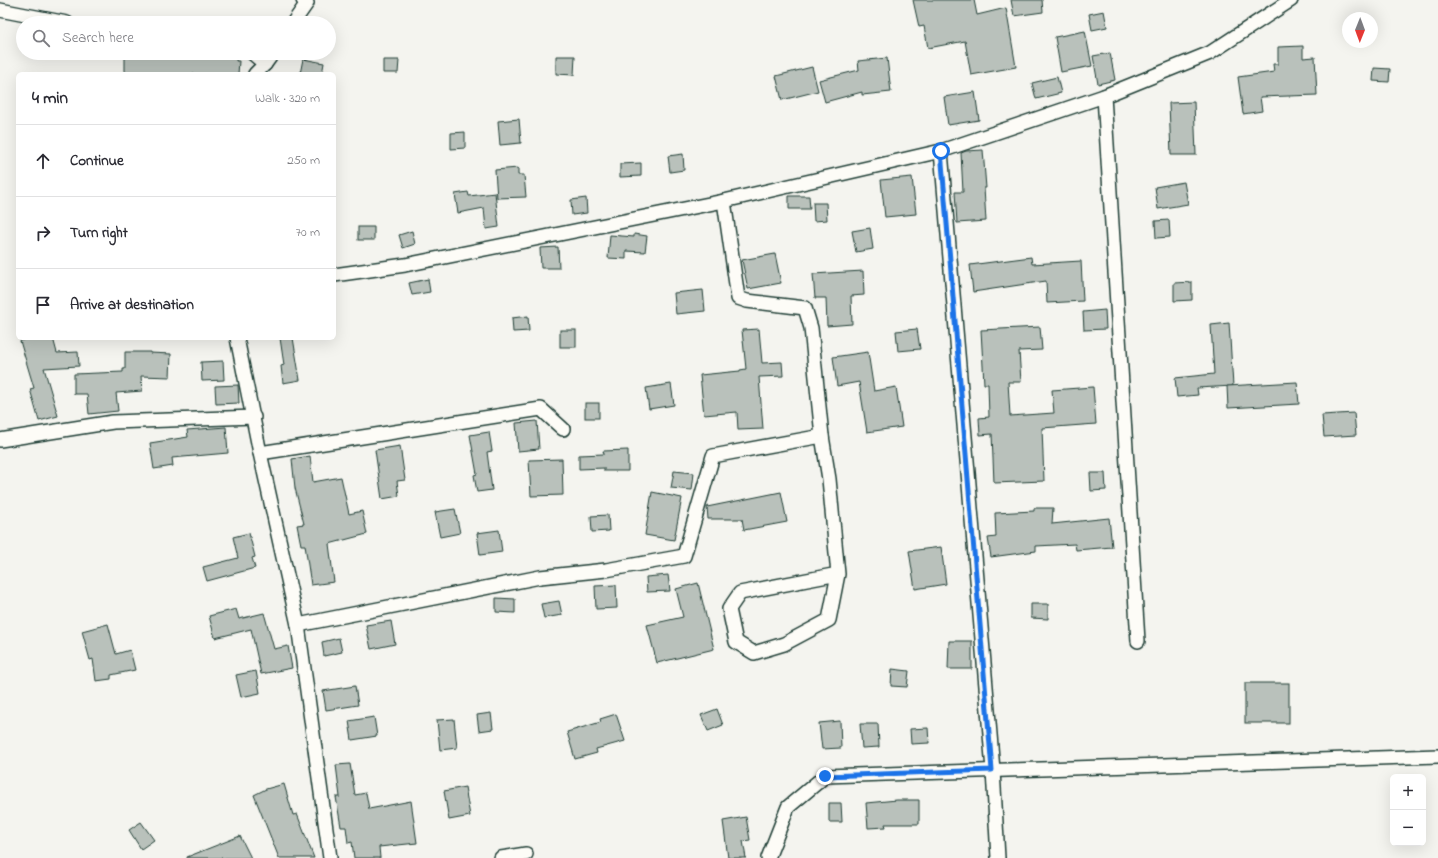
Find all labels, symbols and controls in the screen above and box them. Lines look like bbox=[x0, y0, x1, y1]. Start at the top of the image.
north arrow bbox=[1342, 12, 1378, 48]
search box bbox=[16, 16, 336, 60]
icon: search bbox=[30, 27, 52, 49]
text: Search here bbox=[62, 27, 134, 49]
text: 4 min bbox=[32, 86, 68, 111]
text: Walk · 320 m bbox=[255, 89, 320, 108]
route start bbox=[932, 142, 950, 160]
icon: ahead bbox=[32, 150, 54, 172]
text: Continue bbox=[70, 150, 124, 172]
text: 250 m bbox=[287, 151, 320, 170]
icon: right bbox=[32, 222, 54, 244]
text: Turn right bbox=[70, 222, 128, 244]
text: 70 m bbox=[296, 223, 320, 242]
icon: arrive bbox=[32, 294, 54, 316]
text: Arrive at destination bbox=[70, 294, 194, 316]
route end bbox=[816, 767, 834, 785]
map controls bbox=[1390, 774, 1426, 846]
button: + bbox=[1390, 774, 1426, 810]
button: − bbox=[1390, 810, 1426, 846]

